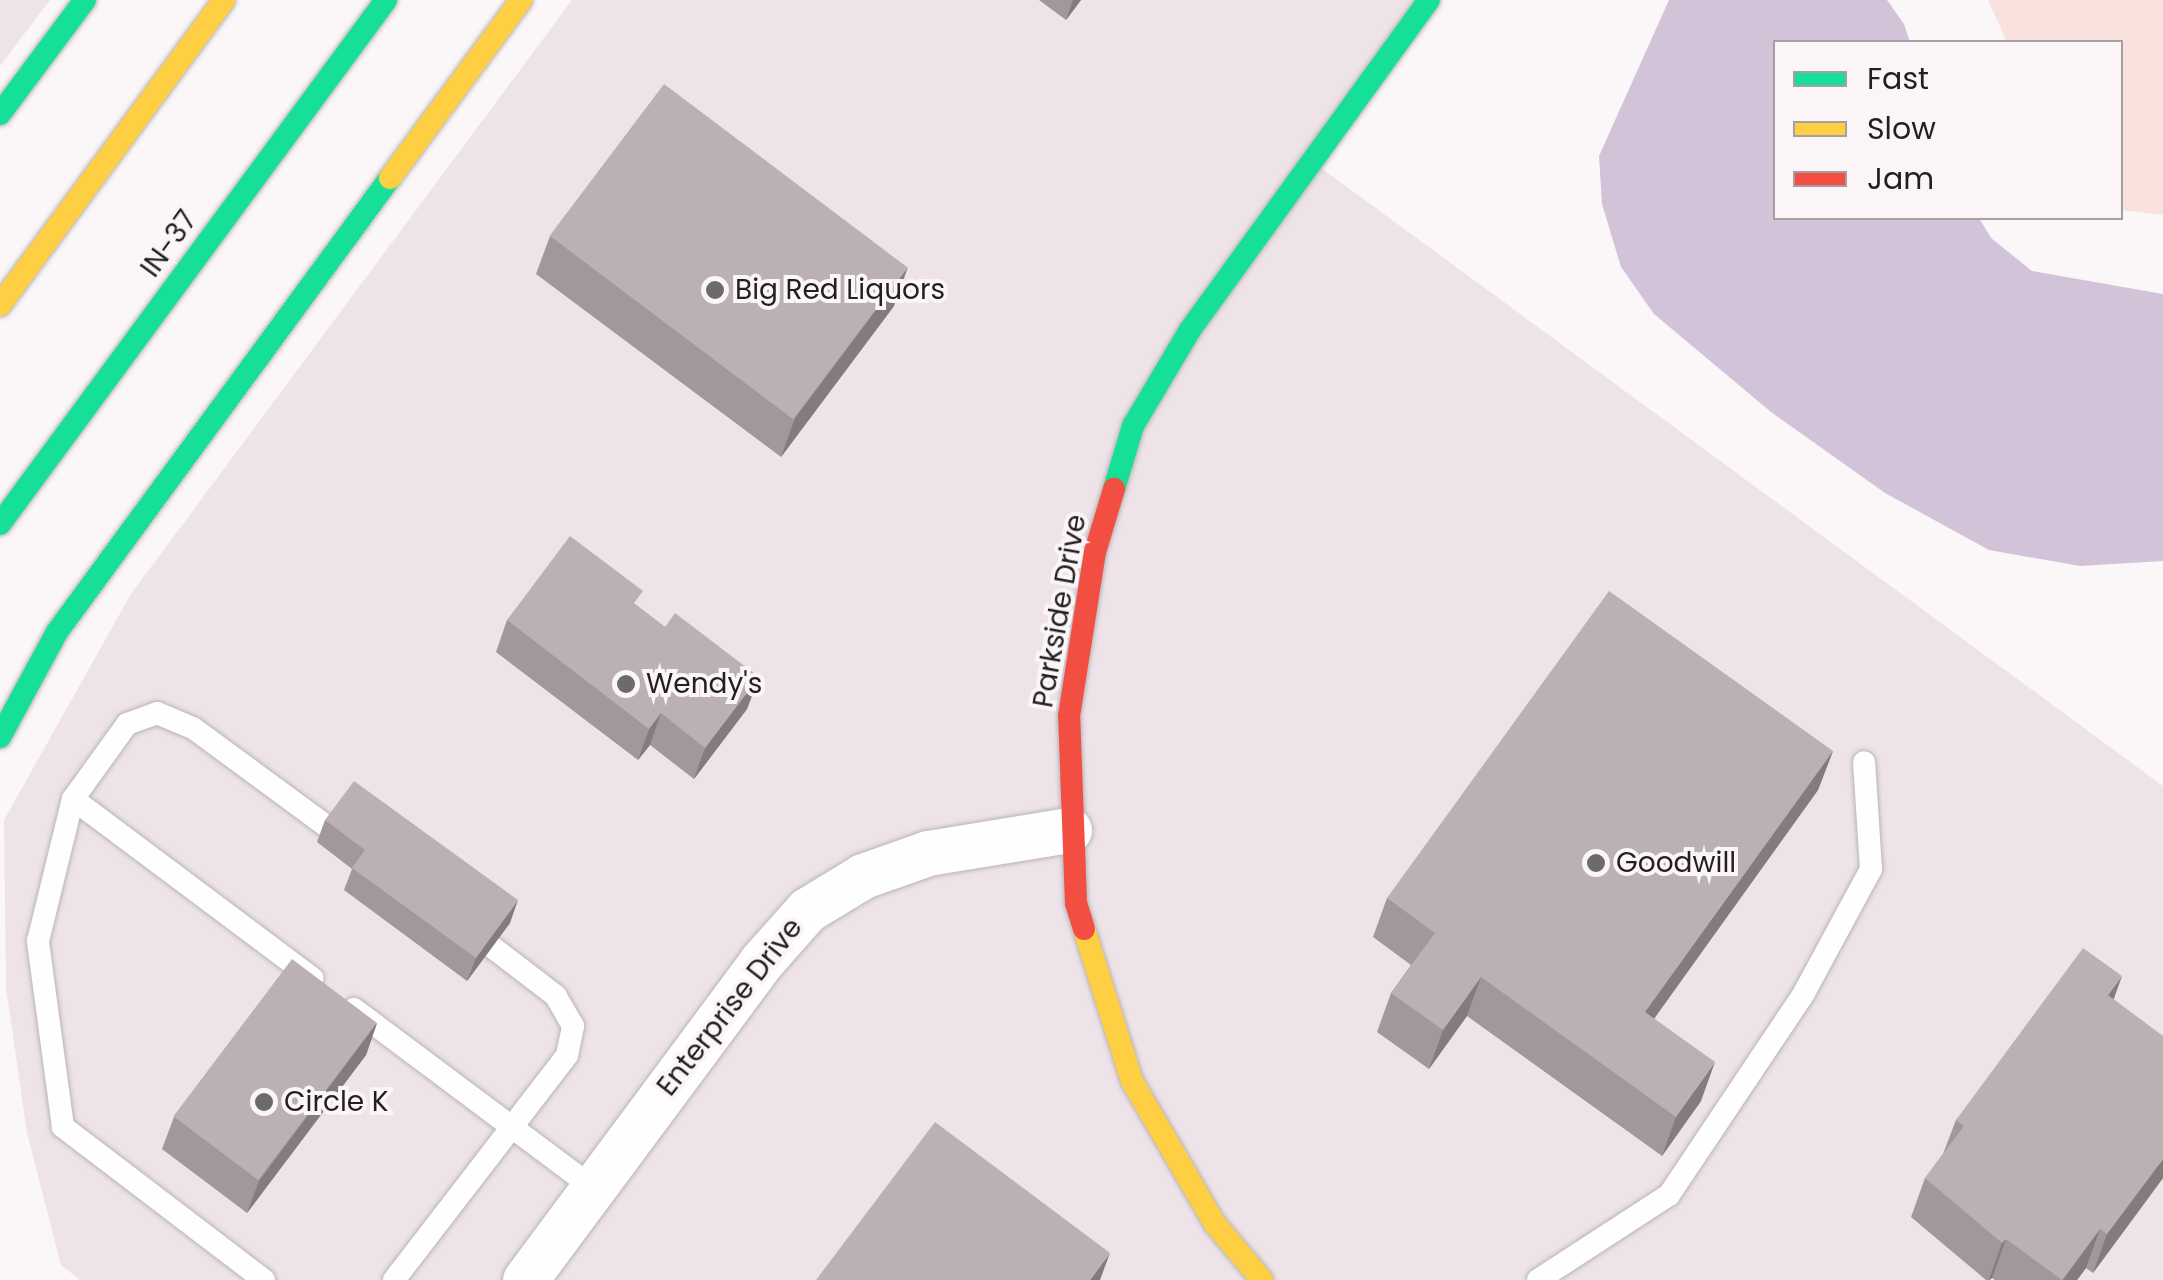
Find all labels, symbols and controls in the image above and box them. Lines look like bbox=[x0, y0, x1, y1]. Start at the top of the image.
legend bbox=[1773, 40, 2123, 220]
text: Fast bbox=[1867, 57, 1929, 100]
text: Slow bbox=[1867, 107, 1936, 150]
text: Jam bbox=[1867, 157, 1934, 200]
street label: IN-37 bbox=[134, 204, 204, 284]
place label: Big Red Liquors bbox=[735, 273, 945, 307]
marker: Big Red Liquors bbox=[704, 279, 726, 301]
street label: Parkside Drive bbox=[1026, 512, 1094, 710]
place label: Wendy's bbox=[646, 667, 762, 701]
marker: Wendy's bbox=[615, 673, 637, 695]
place label: Goodwill bbox=[1616, 846, 1736, 880]
marker: Goodwill bbox=[1585, 852, 1607, 874]
street label: Enterprise Drive bbox=[650, 911, 810, 1103]
place label: Circle K bbox=[284, 1085, 388, 1119]
marker: Circle K bbox=[253, 1091, 275, 1113]

